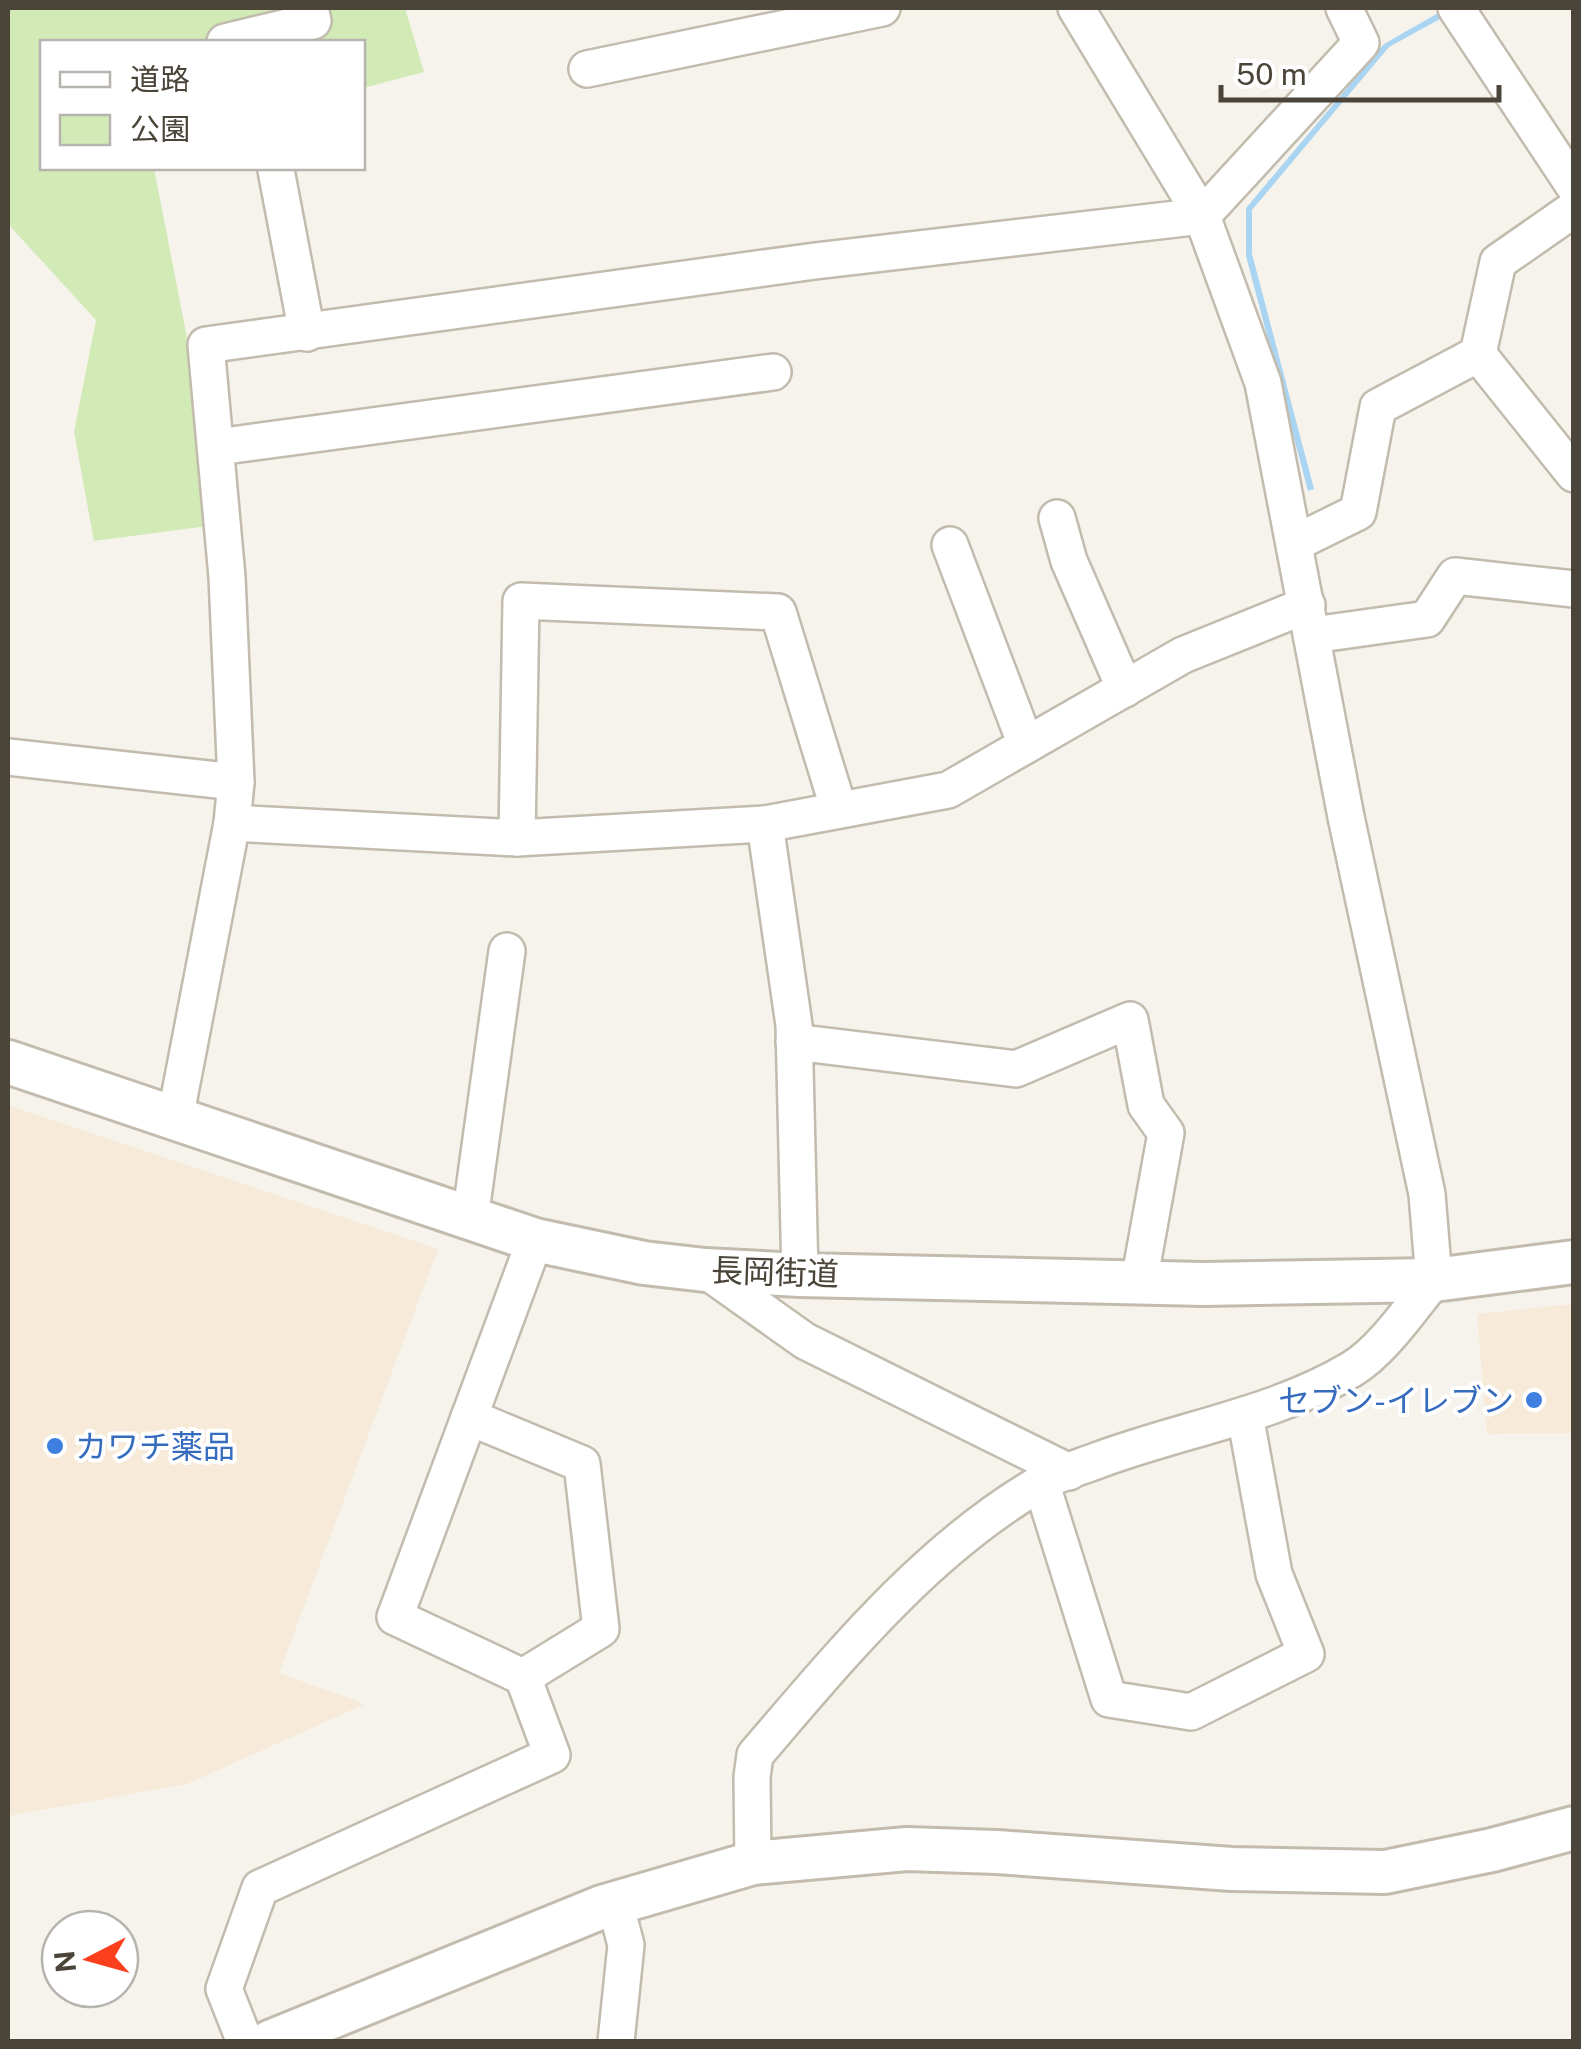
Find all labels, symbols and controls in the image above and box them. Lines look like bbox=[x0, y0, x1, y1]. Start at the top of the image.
legend bbox=[40, 40, 365, 170]
scale bar bbox=[1221, 40, 1498, 102]
text: 50 m bbox=[1236, 56, 1307, 92]
text: 道路 bbox=[130, 61, 190, 97]
text: 公園 bbox=[130, 111, 190, 147]
street label: 長岡街道 bbox=[710, 1251, 840, 1293]
place label: セブン-イレブン bbox=[1278, 1382, 1514, 1419]
marker: セブン-イレブン bbox=[1523, 1389, 1545, 1411]
place label: カワチ薬品 bbox=[75, 1428, 235, 1465]
marker: カワチ薬品 bbox=[44, 1435, 66, 1457]
north arrow bbox=[40, 1909, 140, 2009]
text: N bbox=[47, 1949, 82, 1974]

